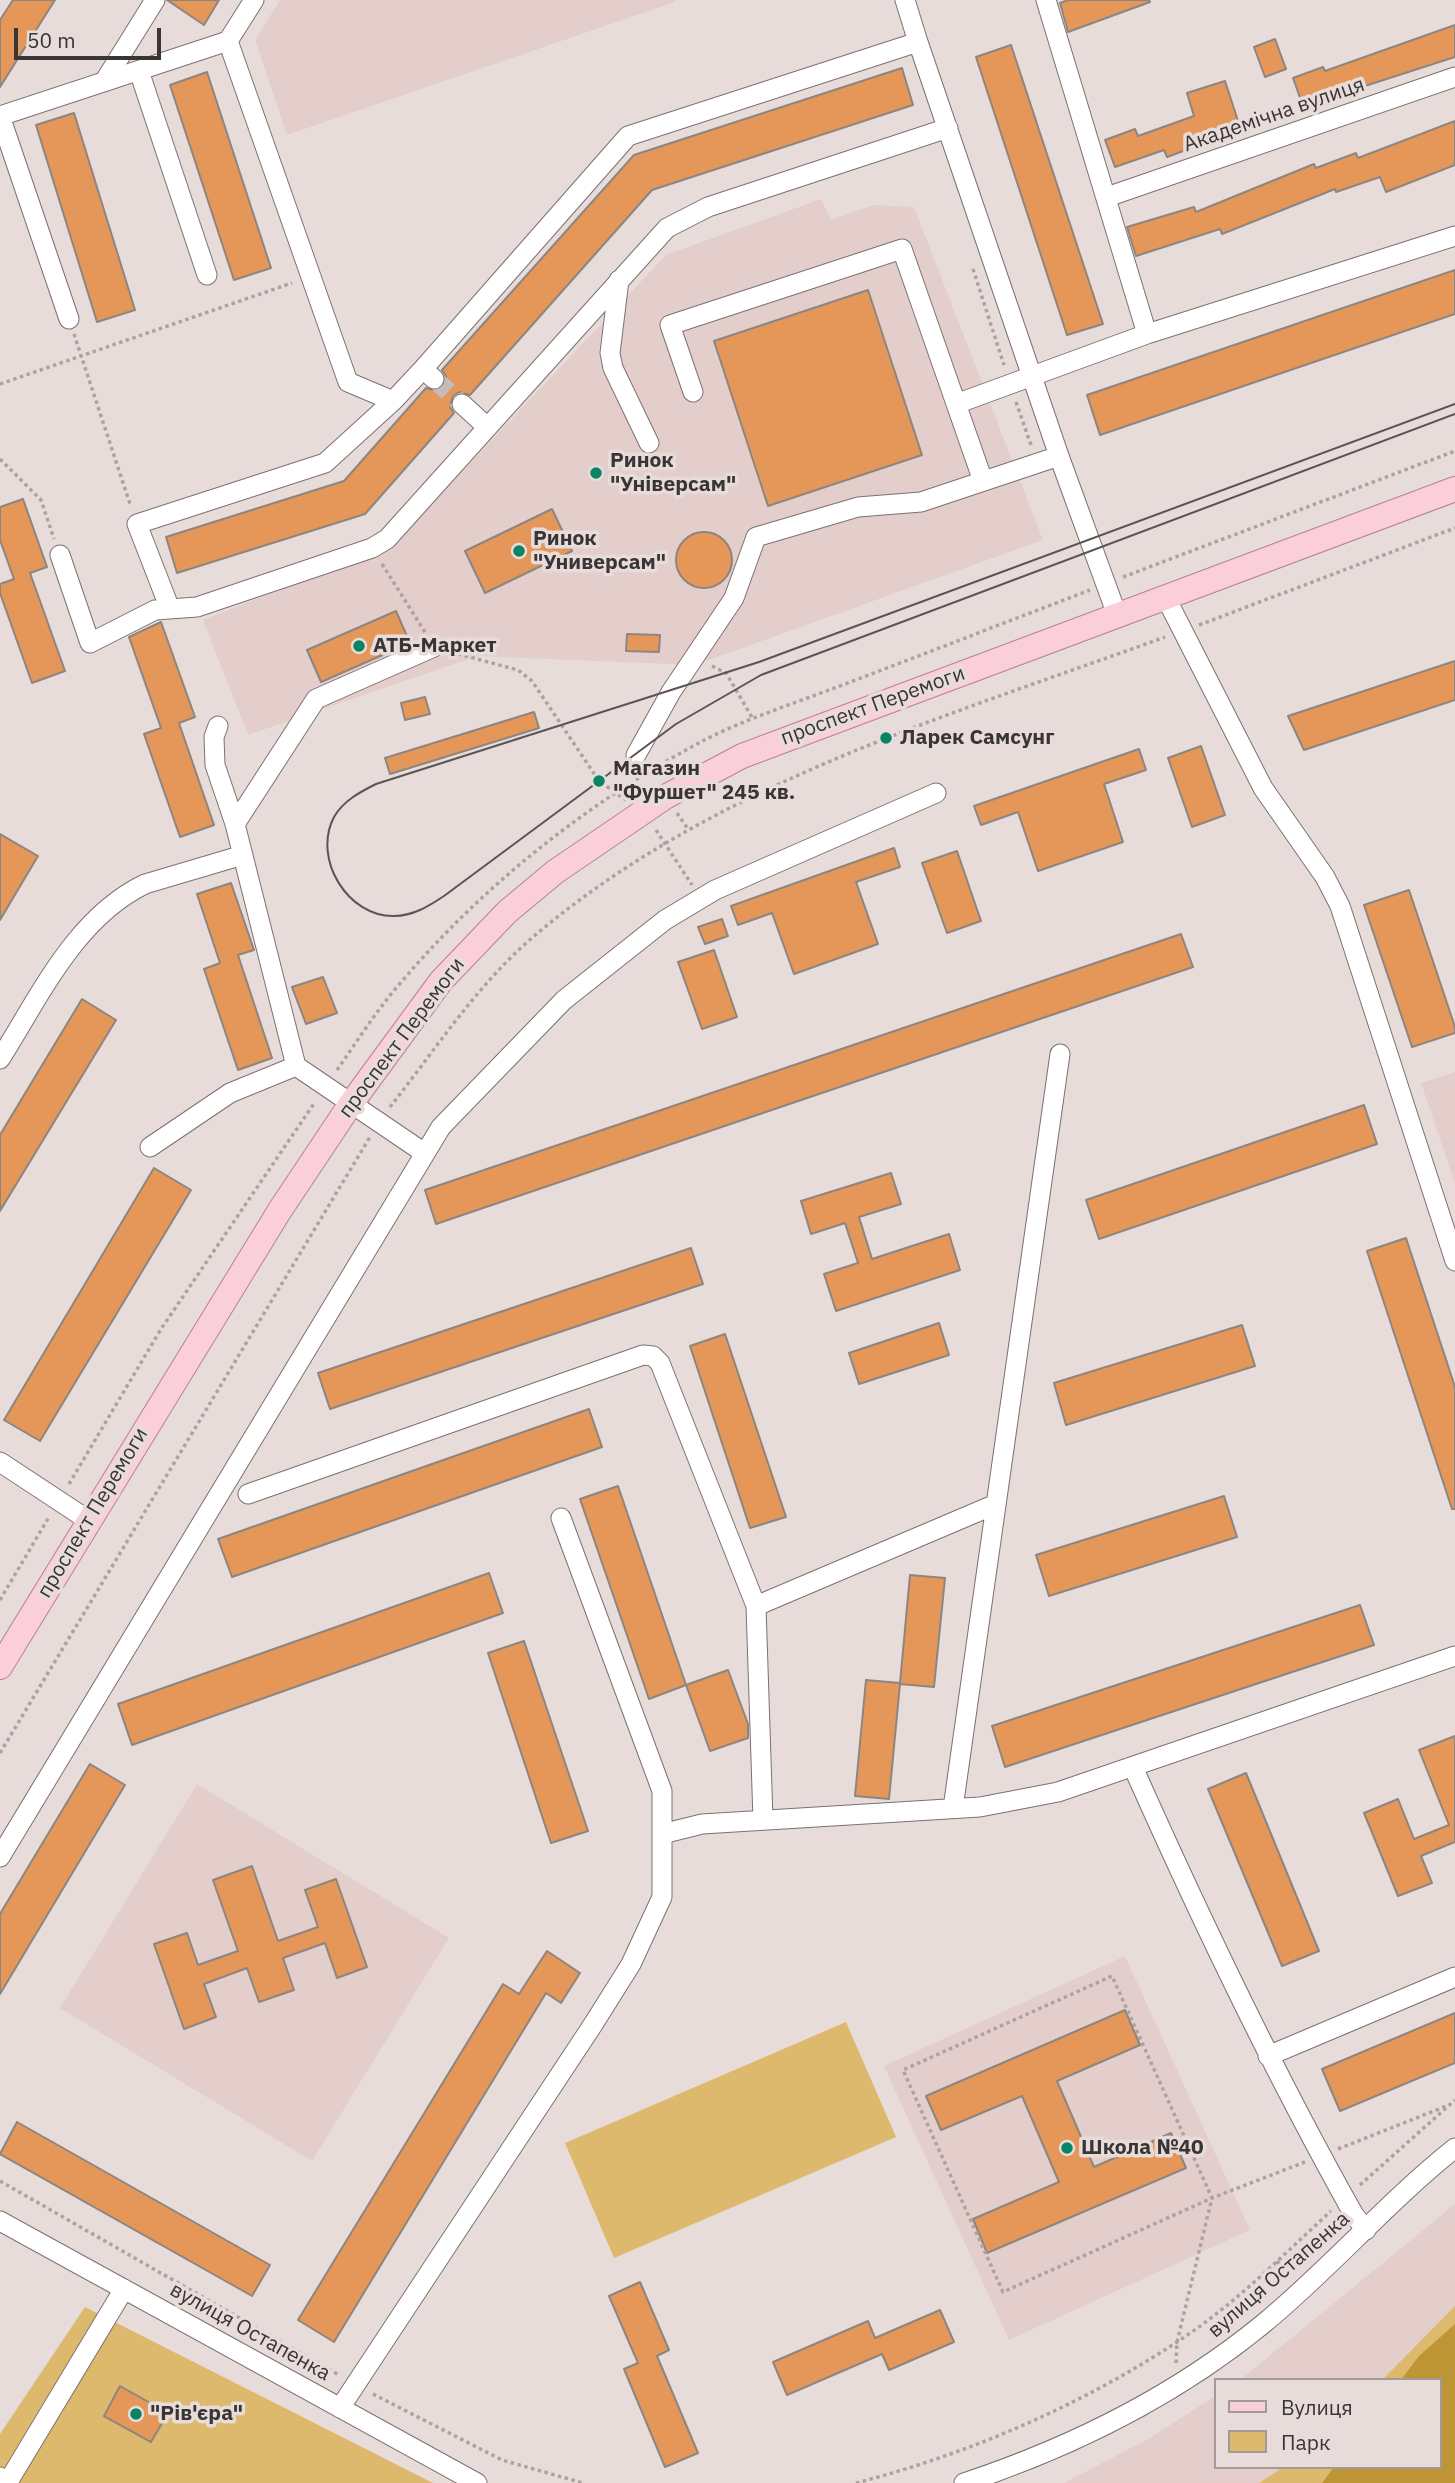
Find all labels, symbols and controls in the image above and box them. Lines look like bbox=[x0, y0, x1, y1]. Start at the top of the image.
scale bar bbox=[18, 14, 164, 58]
text: 50 m bbox=[27, 26, 76, 54]
street label: Академічна вулиця bbox=[1180, 72, 1368, 158]
place label: Ринок "Універсам" bbox=[610, 448, 736, 498]
marker: Ринок "Універсам" bbox=[588, 465, 604, 481]
place label: Ринок "Универсам" bbox=[533, 526, 666, 576]
marker: Ринок "Универсам" bbox=[511, 543, 527, 559]
place label: АТБ-Маркет bbox=[373, 633, 497, 659]
marker: АТБ-Маркет bbox=[351, 638, 367, 654]
street label: проспект Перемоги bbox=[777, 661, 969, 751]
place label: Ларек Самсунг bbox=[900, 725, 1055, 751]
marker: Ларек Самсунг bbox=[878, 730, 894, 746]
place label: Магазин "Фуршет" 245 кв. bbox=[613, 756, 795, 806]
marker: Магазин "Фуршет" 245 кв. bbox=[591, 773, 607, 789]
street label: проспект Перемоги bbox=[334, 953, 470, 1123]
street label: проспект Перемоги bbox=[32, 1423, 154, 1603]
place label: Школа №40 bbox=[1081, 2135, 1204, 2161]
marker: Школа №40 bbox=[1059, 2140, 1075, 2156]
street label: вулиця Остапенка bbox=[1203, 2207, 1355, 2343]
street label: вулиця Остапенка bbox=[165, 2277, 335, 2387]
legend bbox=[1214, 2378, 1441, 2469]
text: Вулиця bbox=[1281, 2393, 1353, 2421]
place label: "Рів'єра" bbox=[150, 2401, 243, 2427]
marker: "Рів'єра" bbox=[128, 2406, 144, 2422]
text: Парк bbox=[1281, 2428, 1331, 2456]

